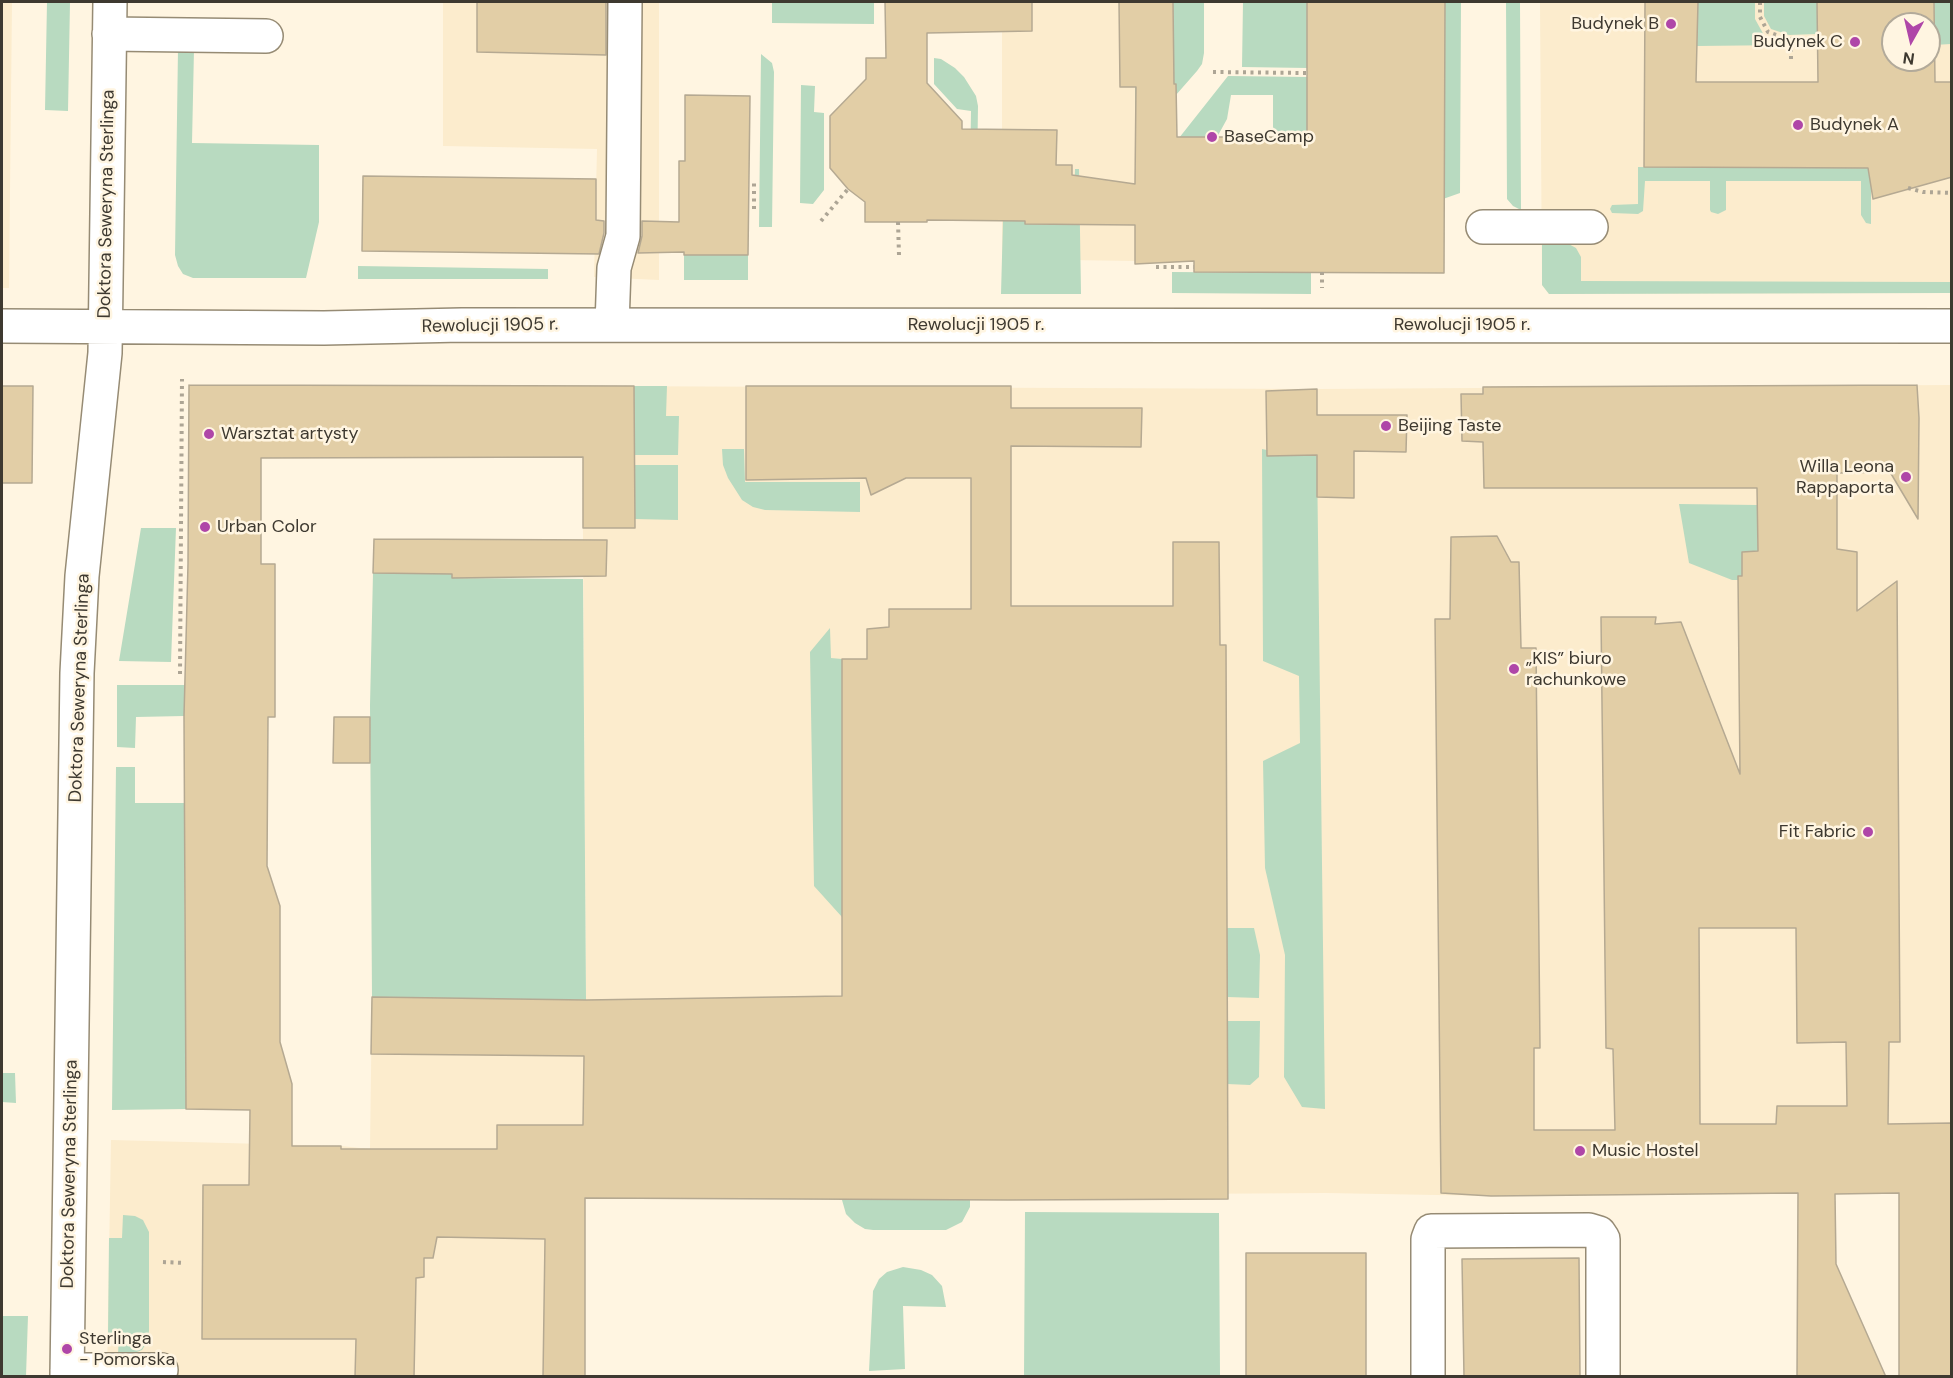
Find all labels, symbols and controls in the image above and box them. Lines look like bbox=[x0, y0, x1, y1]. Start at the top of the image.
north arrow bbox=[1881, 12, 1941, 72]
place label: Budynek B bbox=[1571, 13, 1659, 35]
marker: Budynek B bbox=[1664, 17, 1678, 31]
place label: Budynek C bbox=[1753, 31, 1843, 53]
marker: Budynek C bbox=[1848, 35, 1862, 49]
text: N bbox=[1901, 47, 1916, 70]
street label: Doktora Seweryna Sterlinga bbox=[94, 89, 120, 319]
place label: Budynek A bbox=[1810, 114, 1899, 136]
marker: Budynek A bbox=[1791, 118, 1805, 132]
place label: BaseCamp bbox=[1224, 126, 1314, 148]
marker: BaseCamp bbox=[1205, 130, 1219, 144]
street label: Rewolucji 1905 r. bbox=[421, 314, 559, 338]
street label: Rewolucji 1905 r. bbox=[908, 314, 1044, 336]
street label: Rewolucji 1905 r. bbox=[1394, 314, 1530, 336]
place label: Beijing Taste bbox=[1398, 415, 1501, 437]
marker: Beijing Taste bbox=[1379, 419, 1393, 433]
place label: Warsztat artysty bbox=[221, 423, 358, 445]
marker: Warsztat artysty bbox=[202, 427, 216, 441]
place label: Willa Leona Rappaporta bbox=[1796, 456, 1894, 498]
marker: Willa Leona Rappaporta bbox=[1899, 470, 1913, 484]
place label: Urban Color bbox=[217, 516, 317, 538]
marker: Urban Color bbox=[198, 520, 212, 534]
street label: Doktora Seweryna Sterlinga bbox=[65, 573, 95, 803]
place label: „KIS” biuro rachunkowe bbox=[1526, 648, 1626, 690]
marker: „KIS” biuro rachunkowe bbox=[1507, 662, 1521, 676]
place label: Fit Fabric bbox=[1779, 821, 1856, 843]
marker: Fit Fabric bbox=[1861, 825, 1875, 839]
street label: Doktora Seweryna Sterlinga bbox=[57, 1059, 83, 1289]
place label: Music Hostel bbox=[1592, 1140, 1699, 1162]
marker: Music Hostel bbox=[1573, 1144, 1587, 1158]
place label: Sterlinga - Pomorska bbox=[79, 1328, 175, 1370]
marker: Sterlinga - Pomorska bbox=[60, 1342, 74, 1356]

